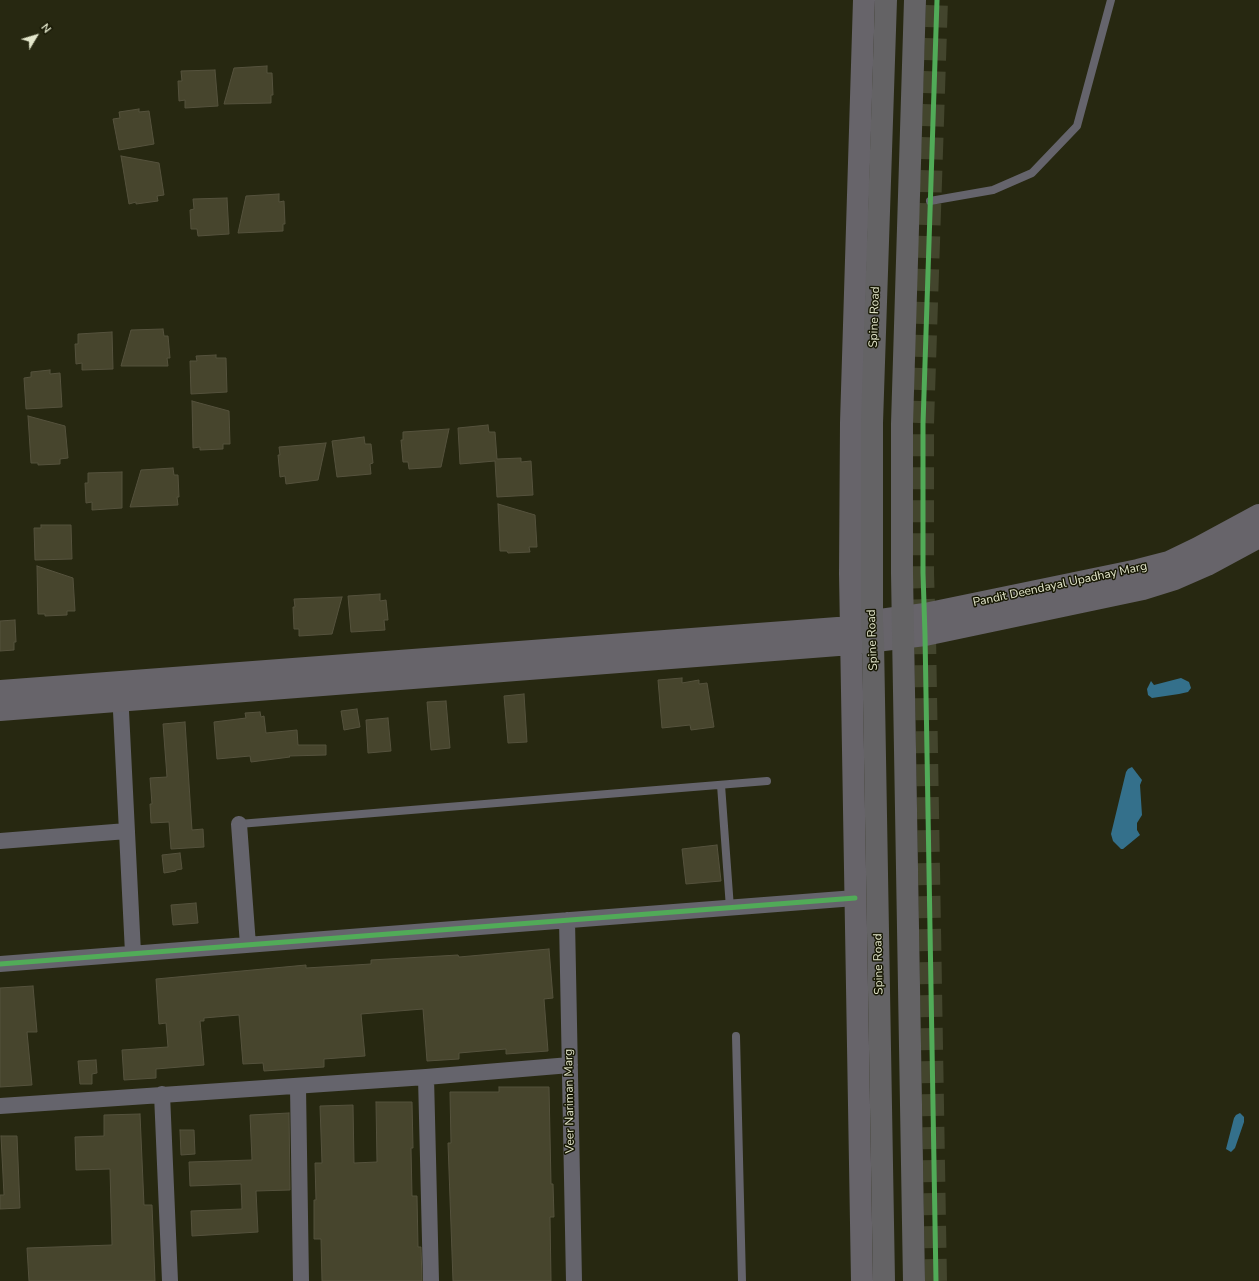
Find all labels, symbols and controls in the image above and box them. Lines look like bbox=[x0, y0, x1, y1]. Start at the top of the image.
north arrow bbox=[16, 16, 56, 56]
text: N bbox=[37, 20, 54, 36]
street label: Spine Road bbox=[867, 286, 883, 348]
street label: Pandit Deendayal Upadhay Marg bbox=[972, 559, 1148, 611]
street label: Spine Road bbox=[865, 609, 881, 671]
street label: Spine Road bbox=[871, 933, 887, 995]
street label: Veer Nariman Marg bbox=[562, 1049, 578, 1153]

